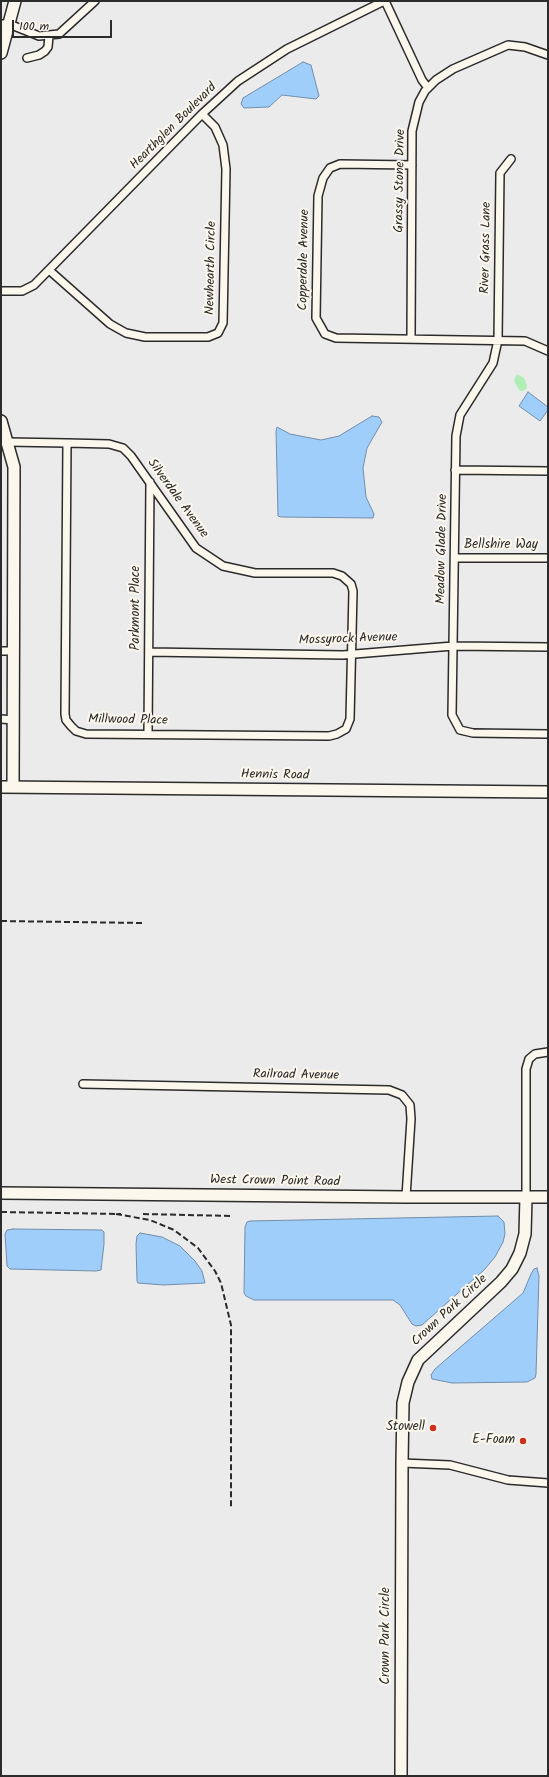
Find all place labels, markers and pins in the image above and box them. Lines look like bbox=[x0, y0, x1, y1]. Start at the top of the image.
place label: Stowell bbox=[386, 1420, 425, 1436]
marker: Stowell bbox=[428, 1423, 438, 1433]
place label: E-Foam bbox=[472, 1433, 515, 1449]
marker: E-Foam bbox=[518, 1436, 528, 1446]

